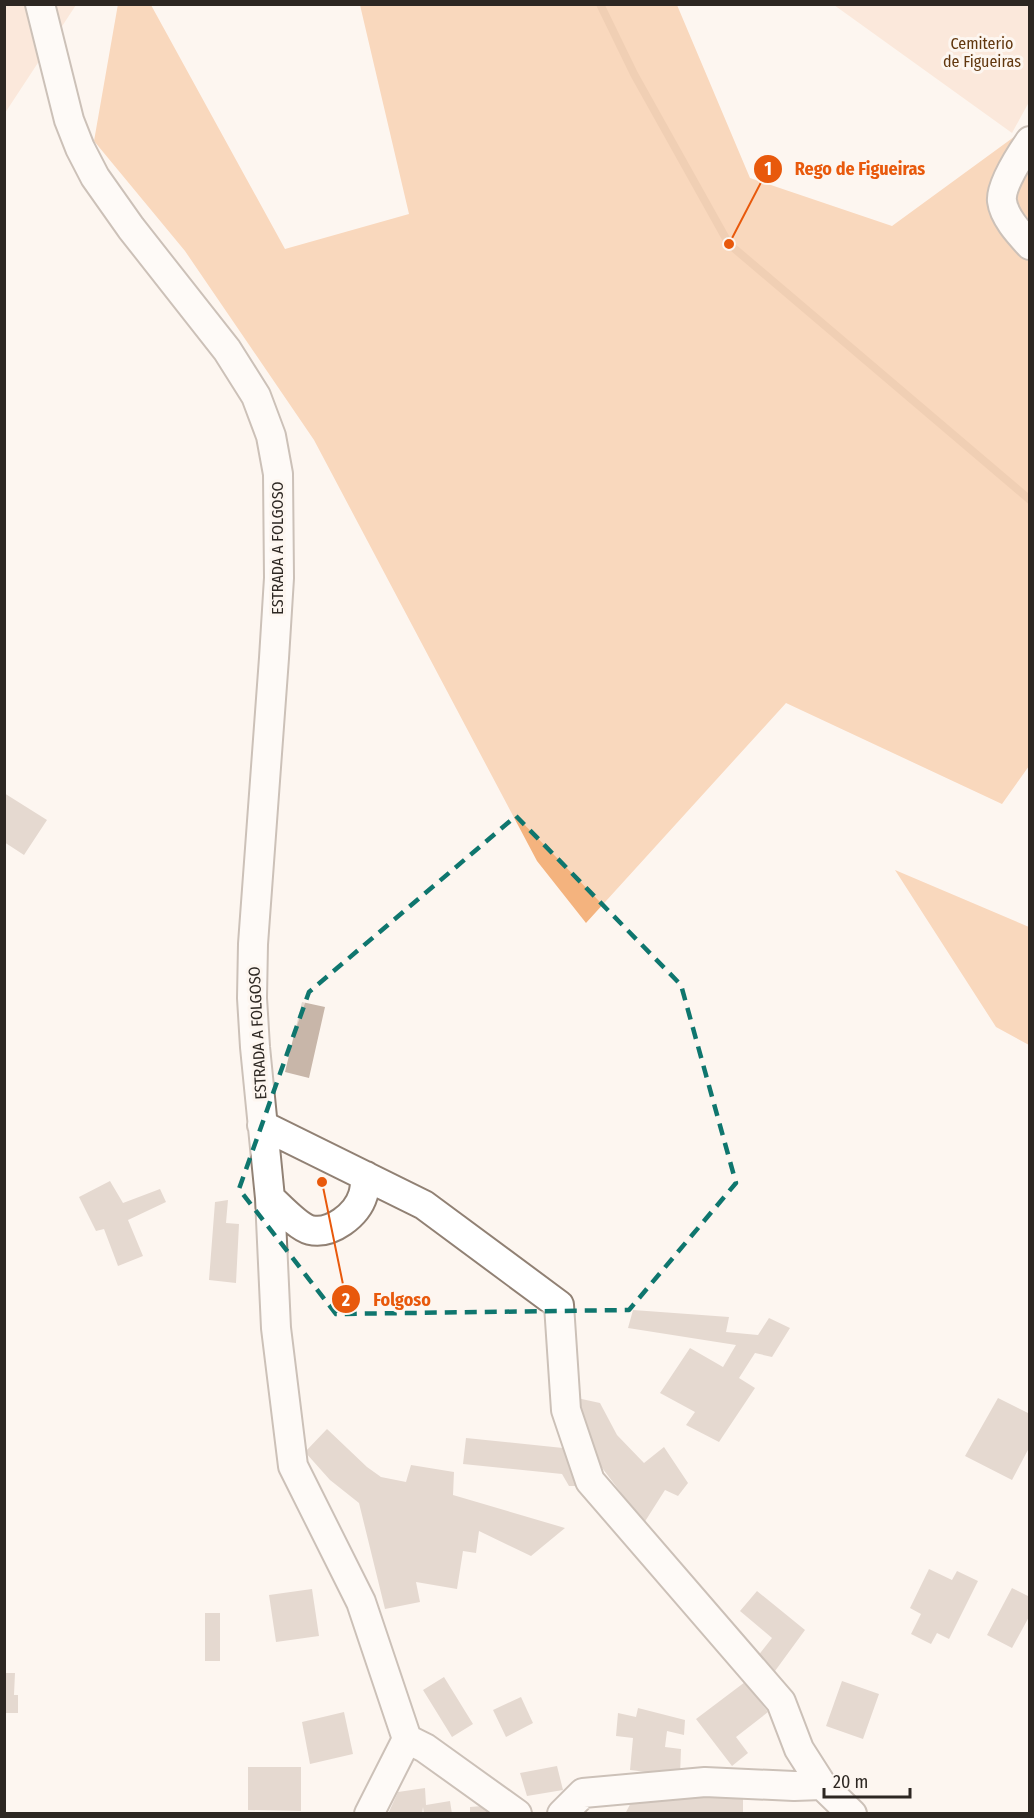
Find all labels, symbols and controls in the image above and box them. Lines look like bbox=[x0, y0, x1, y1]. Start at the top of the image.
park label: Cemiterio de Figueiras bbox=[943, 34, 1021, 71]
callout: Rego de Figueiras bbox=[753, 151, 938, 187]
text: 1 bbox=[764, 158, 772, 180]
text: Rego de Figueiras bbox=[795, 158, 925, 180]
street label: ESTRADA A FOLGOSO bbox=[268, 481, 287, 615]
street label: ESTRADA A FOLGOSO bbox=[245, 966, 270, 1100]
callout: Folgoso bbox=[331, 1281, 443, 1317]
text: 2 bbox=[341, 1289, 350, 1311]
text: Folgoso bbox=[373, 1289, 431, 1311]
scale bar bbox=[824, 1761, 910, 1799]
text: 20 m bbox=[833, 1771, 868, 1793]

